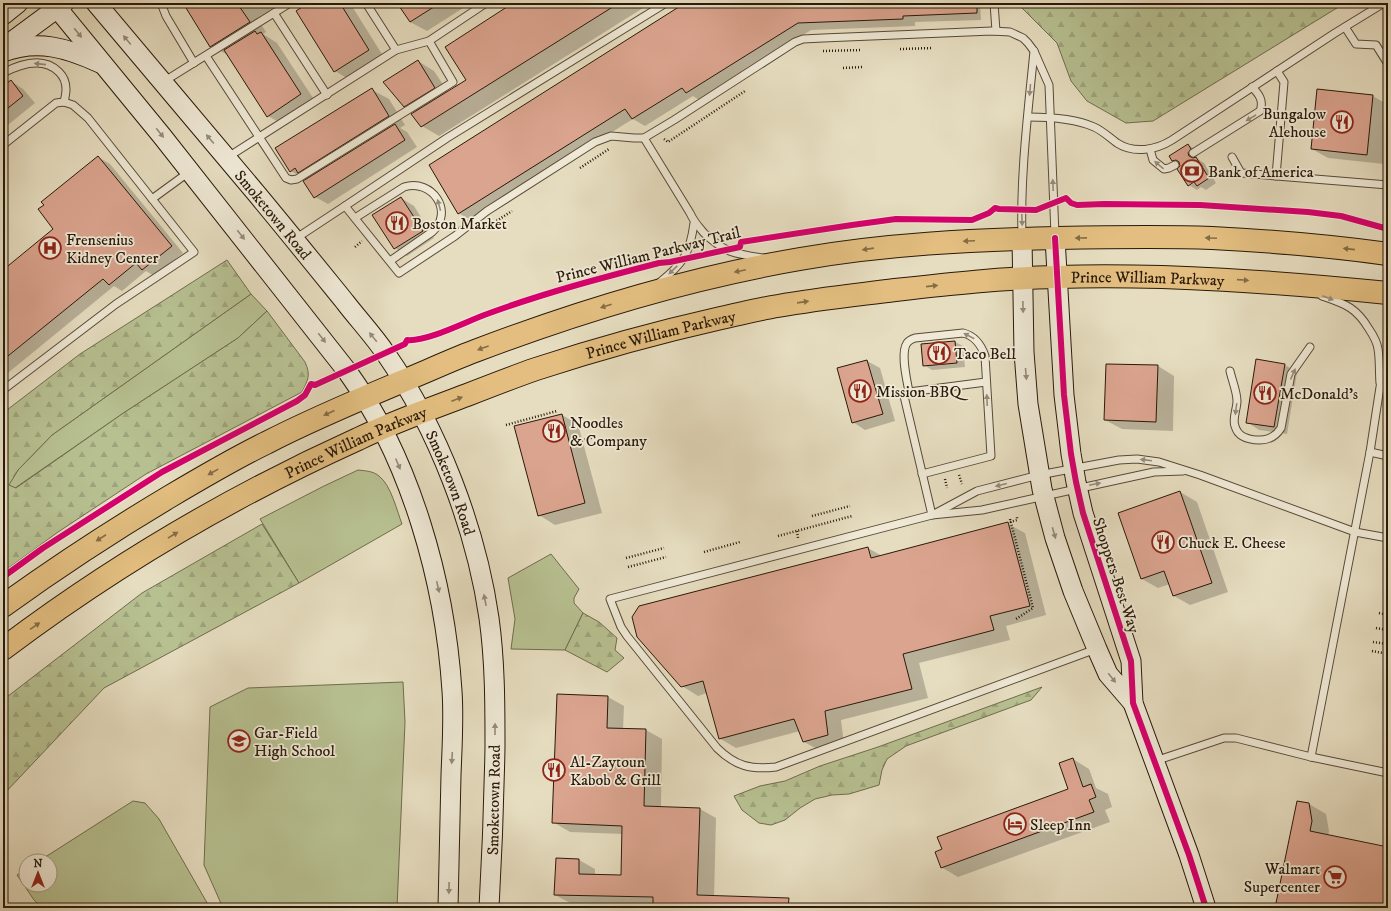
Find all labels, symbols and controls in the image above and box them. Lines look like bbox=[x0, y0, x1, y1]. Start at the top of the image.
one-way arrow bbox=[73, 28, 82, 38]
one-way arrow bbox=[122, 34, 131, 45]
one-way arrow bbox=[34, 60, 46, 67]
one-way arrow bbox=[1027, 84, 1034, 96]
place label: Bungalow Alehouse bbox=[1262, 104, 1327, 142]
restaurant icon: Bungalow Alehouse bbox=[1329, 109, 1355, 135]
one-way arrow bbox=[1245, 114, 1257, 121]
one-way arrow bbox=[156, 128, 165, 139]
one-way arrow bbox=[206, 134, 215, 145]
bank icon: Bank of America bbox=[1179, 158, 1205, 184]
one-way arrow bbox=[1153, 160, 1164, 169]
place label: Bank of America bbox=[1208, 162, 1314, 182]
street label: Smoketown Road bbox=[230, 166, 316, 264]
one-way arrow bbox=[1050, 178, 1056, 191]
one-way arrow bbox=[436, 199, 442, 211]
restaurant icon: Boston Market bbox=[384, 210, 410, 236]
place label: Boston Market bbox=[412, 214, 507, 234]
one-way arrow bbox=[1019, 214, 1025, 227]
street label: Prince William Parkway Trail bbox=[554, 222, 743, 288]
place label: Frensenius Kidney Center bbox=[66, 230, 159, 268]
one-way arrow bbox=[237, 230, 246, 241]
hospital icon: Frensenius Kidney Center bbox=[37, 235, 63, 261]
one-way arrow bbox=[1074, 235, 1087, 241]
one-way arrow bbox=[1205, 235, 1217, 242]
one-way arrow bbox=[963, 237, 975, 244]
one-way arrow bbox=[862, 246, 874, 252]
one-way arrow bbox=[1343, 246, 1355, 253]
one-way arrow bbox=[668, 265, 678, 275]
street label: Prince William Parkway bbox=[1070, 267, 1225, 291]
one-way arrow bbox=[734, 269, 746, 275]
one-way arrow bbox=[1237, 277, 1249, 284]
one-way arrow bbox=[926, 283, 938, 289]
one-way arrow bbox=[1322, 295, 1334, 301]
one-way arrow bbox=[797, 299, 810, 305]
one-way arrow bbox=[1020, 301, 1027, 313]
one-way arrow bbox=[600, 303, 612, 309]
street label: Prince William Parkway bbox=[583, 306, 738, 364]
one-way arrow bbox=[317, 332, 326, 343]
one-way arrow bbox=[368, 332, 377, 343]
one-way arrow bbox=[963, 333, 975, 339]
restaurant icon: Taco Bell bbox=[926, 340, 952, 366]
place label: Taco Bell bbox=[954, 344, 1016, 364]
one-way arrow bbox=[477, 345, 489, 351]
one-way arrow bbox=[1022, 368, 1029, 380]
one-way arrow bbox=[1289, 368, 1296, 380]
restaurant icon: Mission BBQ bbox=[847, 378, 873, 404]
restaurant icon: McDonald's bbox=[1252, 380, 1278, 406]
place label: Mission BBQ bbox=[876, 382, 968, 402]
place label: McDonald's bbox=[1280, 384, 1358, 404]
one-way arrow bbox=[984, 393, 990, 406]
one-way arrow bbox=[452, 395, 464, 401]
street label: Prince William Parkway bbox=[282, 402, 430, 483]
one-way arrow bbox=[1233, 403, 1239, 415]
one-way arrow bbox=[324, 410, 335, 416]
place label: Noodles & Company bbox=[570, 413, 647, 451]
restaurant icon: Noodles & Company bbox=[541, 418, 567, 444]
street label: Smoketown Road bbox=[421, 427, 479, 538]
one-way arrow bbox=[1140, 457, 1152, 463]
one-way arrow bbox=[395, 458, 401, 469]
one-way arrow bbox=[207, 468, 219, 475]
one-way arrow bbox=[1089, 481, 1101, 487]
one-way arrow bbox=[995, 482, 1007, 488]
street label: Shoppers Best Way bbox=[1088, 515, 1144, 636]
one-way arrow bbox=[1051, 527, 1057, 539]
restaurant icon: Chuck E. Cheese bbox=[1150, 529, 1176, 555]
one-way arrow bbox=[167, 532, 179, 539]
place label: Chuck E. Cheese bbox=[1178, 533, 1286, 553]
one-way arrow bbox=[96, 534, 107, 542]
one-way arrow bbox=[436, 581, 442, 593]
one-way arrow bbox=[482, 594, 488, 606]
one-way arrow bbox=[29, 622, 40, 630]
one-way arrow bbox=[1108, 672, 1116, 683]
one-way arrow bbox=[492, 722, 498, 735]
place label: Gar-Field High School bbox=[254, 723, 335, 761]
school or university icon: Gar-Field High School bbox=[226, 728, 252, 754]
street label: Smoketown Road bbox=[483, 745, 505, 855]
one-way arrow bbox=[449, 752, 455, 765]
place label: Al-Zaytoun Kabob & Grill bbox=[570, 752, 661, 790]
restaurant icon: Al-Zaytoun Kabob & Grill bbox=[541, 757, 567, 783]
hotel icon: Sleep Inn bbox=[1002, 811, 1028, 837]
place label: Sleep Inn bbox=[1030, 815, 1092, 835]
north arrow bbox=[18, 853, 58, 893]
text: N bbox=[33, 857, 43, 871]
place label: Walmart Supercenter bbox=[1244, 859, 1320, 897]
supermarket icon: Walmart Supercenter bbox=[1322, 864, 1348, 890]
one-way arrow bbox=[445, 882, 452, 894]

